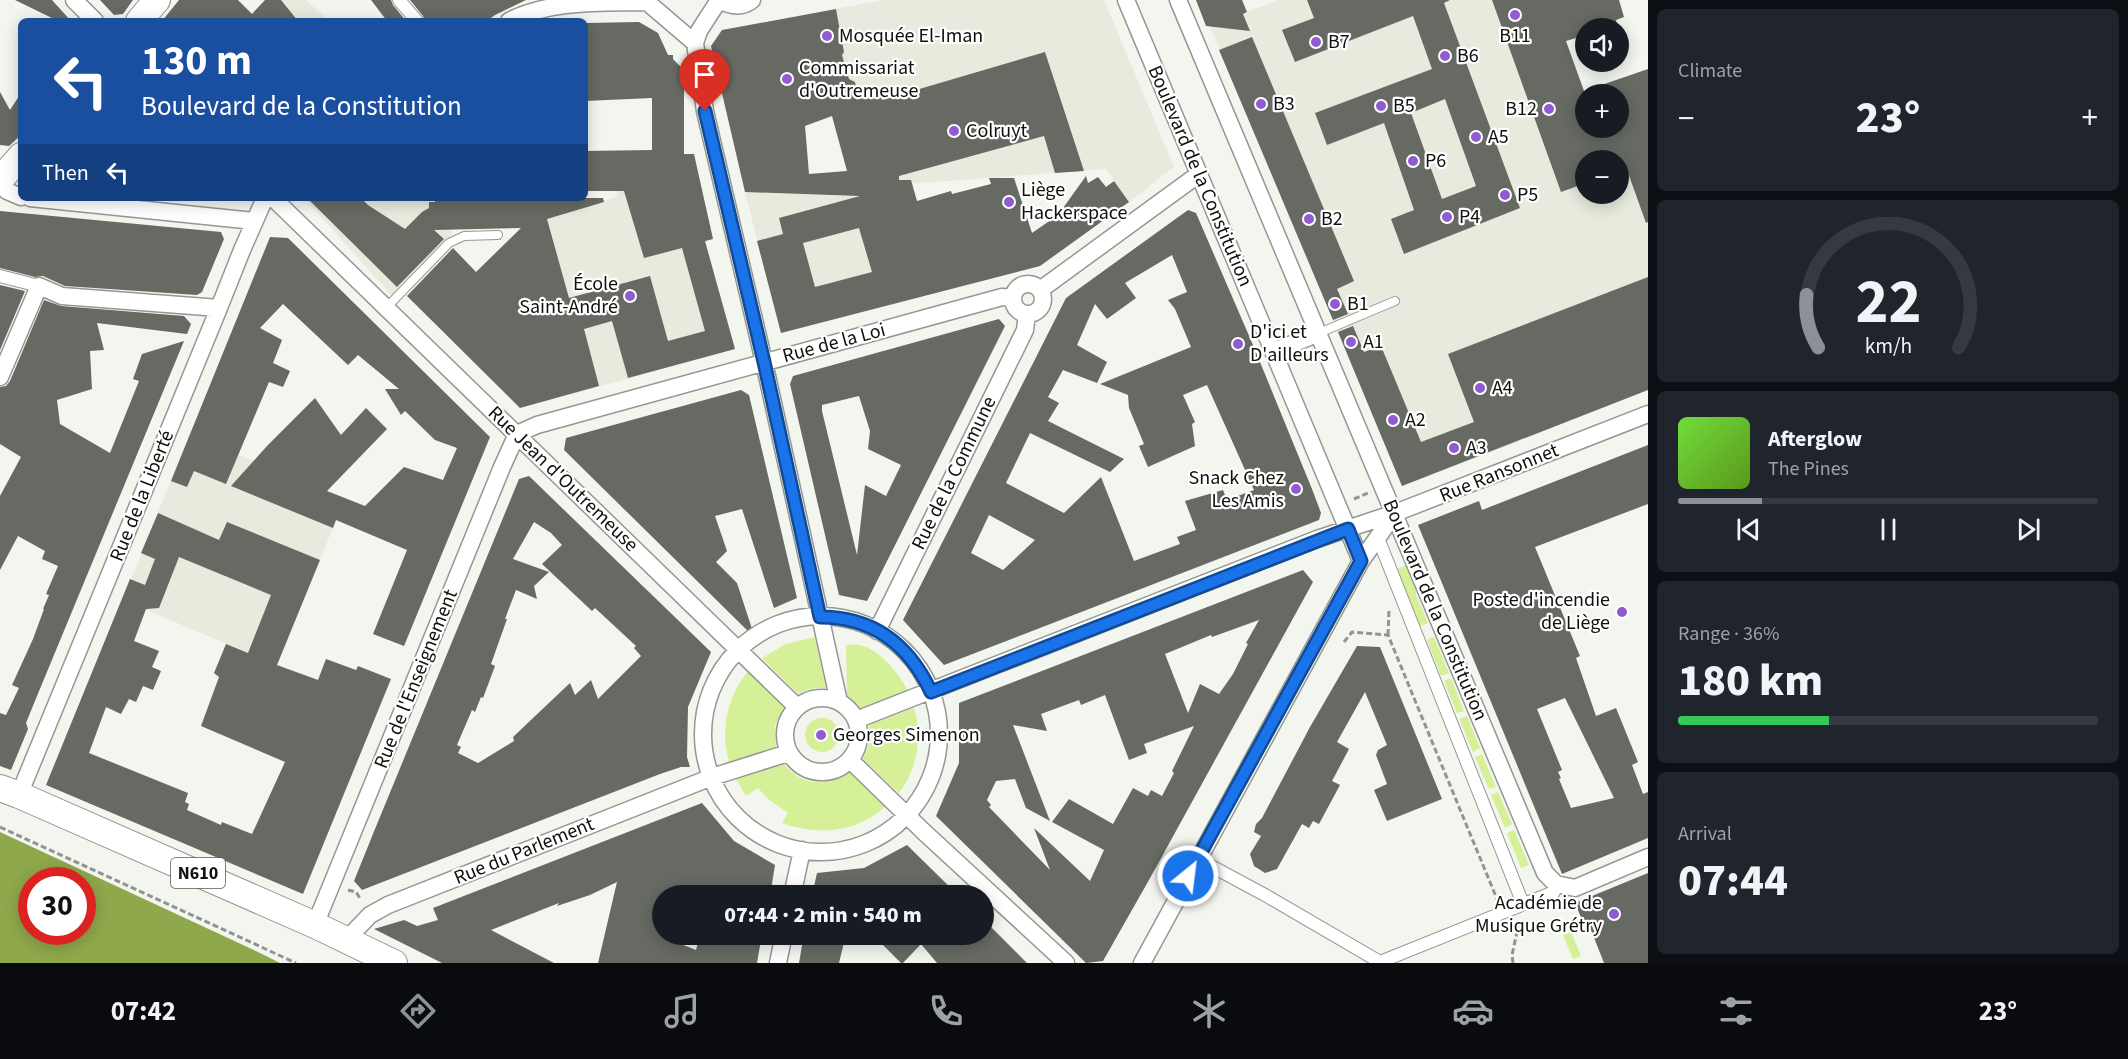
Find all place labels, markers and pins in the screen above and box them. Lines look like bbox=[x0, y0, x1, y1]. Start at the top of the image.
marker: B11 bbox=[1508, 8, 1522, 22]
place label: Mosquée El-Iman bbox=[839, 22, 983, 50]
place label: B11 bbox=[1499, 22, 1531, 50]
place label: B7 bbox=[1328, 28, 1350, 56]
marker: Mosquée El-Iman bbox=[820, 29, 834, 43]
marker: B7 bbox=[1309, 35, 1323, 49]
place label: B6 bbox=[1457, 42, 1479, 70]
pin bbox=[679, 49, 730, 111]
marker: B6 bbox=[1438, 49, 1452, 63]
place label: Commissariat d'Outremeuse bbox=[799, 54, 918, 105]
marker: Commissariat d'Outremeuse bbox=[780, 72, 794, 86]
place label: B3 bbox=[1273, 90, 1295, 118]
place label: B5 bbox=[1393, 92, 1415, 120]
place label: B12 bbox=[1505, 95, 1537, 123]
marker: B3 bbox=[1254, 97, 1268, 111]
marker: B5 bbox=[1374, 99, 1388, 113]
marker: B12 bbox=[1542, 102, 1556, 116]
place label: Colruyt bbox=[966, 117, 1028, 145]
place label: A5 bbox=[1488, 123, 1509, 151]
marker: Colruyt bbox=[947, 124, 961, 138]
marker: A5 bbox=[1469, 130, 1483, 144]
place label: P6 bbox=[1425, 147, 1446, 175]
marker: P6 bbox=[1406, 154, 1420, 168]
place label: Liège Hackerspace bbox=[1021, 176, 1128, 227]
place label: P5 bbox=[1517, 181, 1538, 209]
marker: P5 bbox=[1498, 188, 1512, 202]
marker: Liège Hackerspace bbox=[1002, 195, 1016, 209]
place label: P4 bbox=[1459, 203, 1480, 231]
place label: B2 bbox=[1321, 205, 1343, 233]
marker: P4 bbox=[1440, 210, 1454, 224]
marker: B2 bbox=[1302, 212, 1316, 226]
place label: École Saint-André bbox=[519, 270, 618, 321]
marker: École Saint-André bbox=[623, 289, 637, 303]
place label: B1 bbox=[1347, 290, 1369, 318]
marker: B1 bbox=[1328, 297, 1342, 311]
place label: D'ici et D'ailleurs bbox=[1250, 318, 1329, 369]
place label: A1 bbox=[1363, 328, 1384, 356]
marker: A1 bbox=[1344, 335, 1358, 349]
marker: D'ici et D'ailleurs bbox=[1231, 337, 1245, 351]
place label: A4 bbox=[1492, 374, 1513, 402]
marker: A4 bbox=[1473, 381, 1487, 395]
place label: A2 bbox=[1405, 406, 1426, 434]
marker: A2 bbox=[1386, 413, 1400, 427]
place label: A3 bbox=[1466, 434, 1487, 462]
marker: A3 bbox=[1447, 441, 1461, 455]
place label: Snack Chez Les Amis bbox=[1189, 464, 1284, 515]
marker: Snack Chez Les Amis bbox=[1289, 482, 1303, 496]
place label: Poste d'incendie de Liège bbox=[1473, 586, 1610, 637]
marker: Poste d'incendie de Liège bbox=[1615, 605, 1629, 619]
place label: Georges Simenon bbox=[833, 721, 980, 749]
marker: Georges Simenon bbox=[814, 728, 828, 742]
place label: Académie de Musique Grétry bbox=[1475, 889, 1603, 940]
marker: Académie de Musique Grétry bbox=[1607, 907, 1621, 921]

